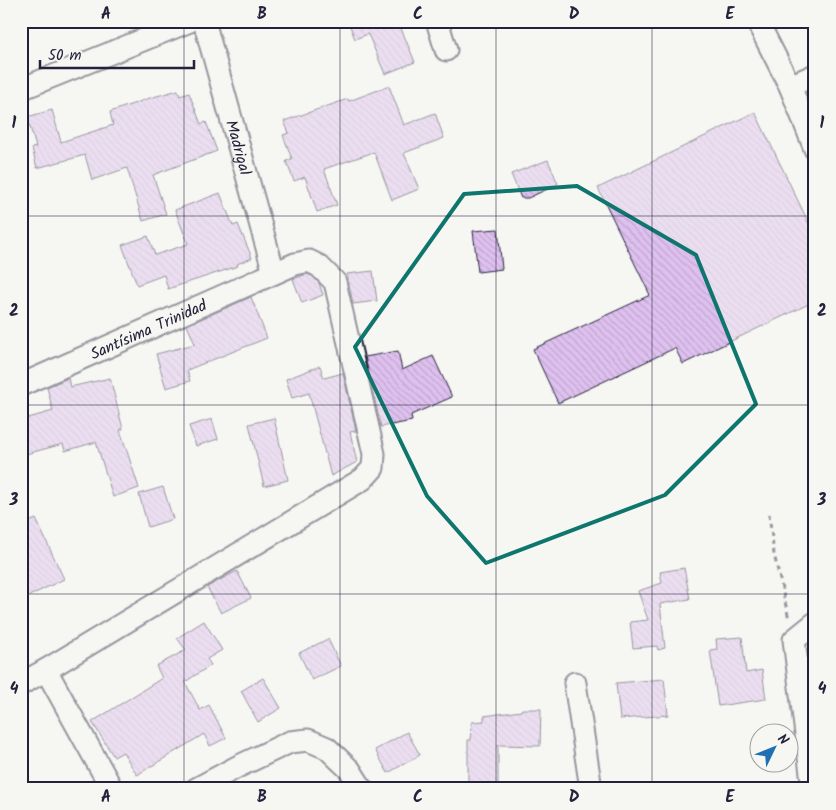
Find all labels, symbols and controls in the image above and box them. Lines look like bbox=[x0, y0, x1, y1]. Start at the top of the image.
text: A bbox=[101, 2, 111, 27]
text: B bbox=[257, 2, 267, 27]
text: C bbox=[413, 2, 423, 27]
text: D bbox=[569, 2, 580, 27]
text: E bbox=[726, 2, 736, 27]
scale bar bbox=[40, 38, 194, 70]
text: 50 m bbox=[48, 44, 82, 68]
text: 1 bbox=[12, 111, 17, 136]
text: 1 bbox=[820, 111, 825, 136]
street label: Madrigal bbox=[218, 117, 257, 178]
street label: Santísima Trinidad bbox=[86, 293, 212, 367]
text: 2 bbox=[9, 299, 19, 324]
text: 2 bbox=[817, 299, 827, 324]
text: 3 bbox=[9, 488, 19, 513]
text: 3 bbox=[817, 488, 827, 513]
text: 4 bbox=[10, 677, 19, 702]
text: 4 bbox=[818, 677, 827, 702]
north arrow bbox=[748, 722, 798, 772]
text: N bbox=[772, 729, 794, 751]
text: A bbox=[101, 785, 111, 810]
text: B bbox=[257, 785, 267, 810]
text: C bbox=[413, 785, 423, 810]
text: D bbox=[569, 785, 580, 810]
text: E bbox=[726, 785, 736, 810]

